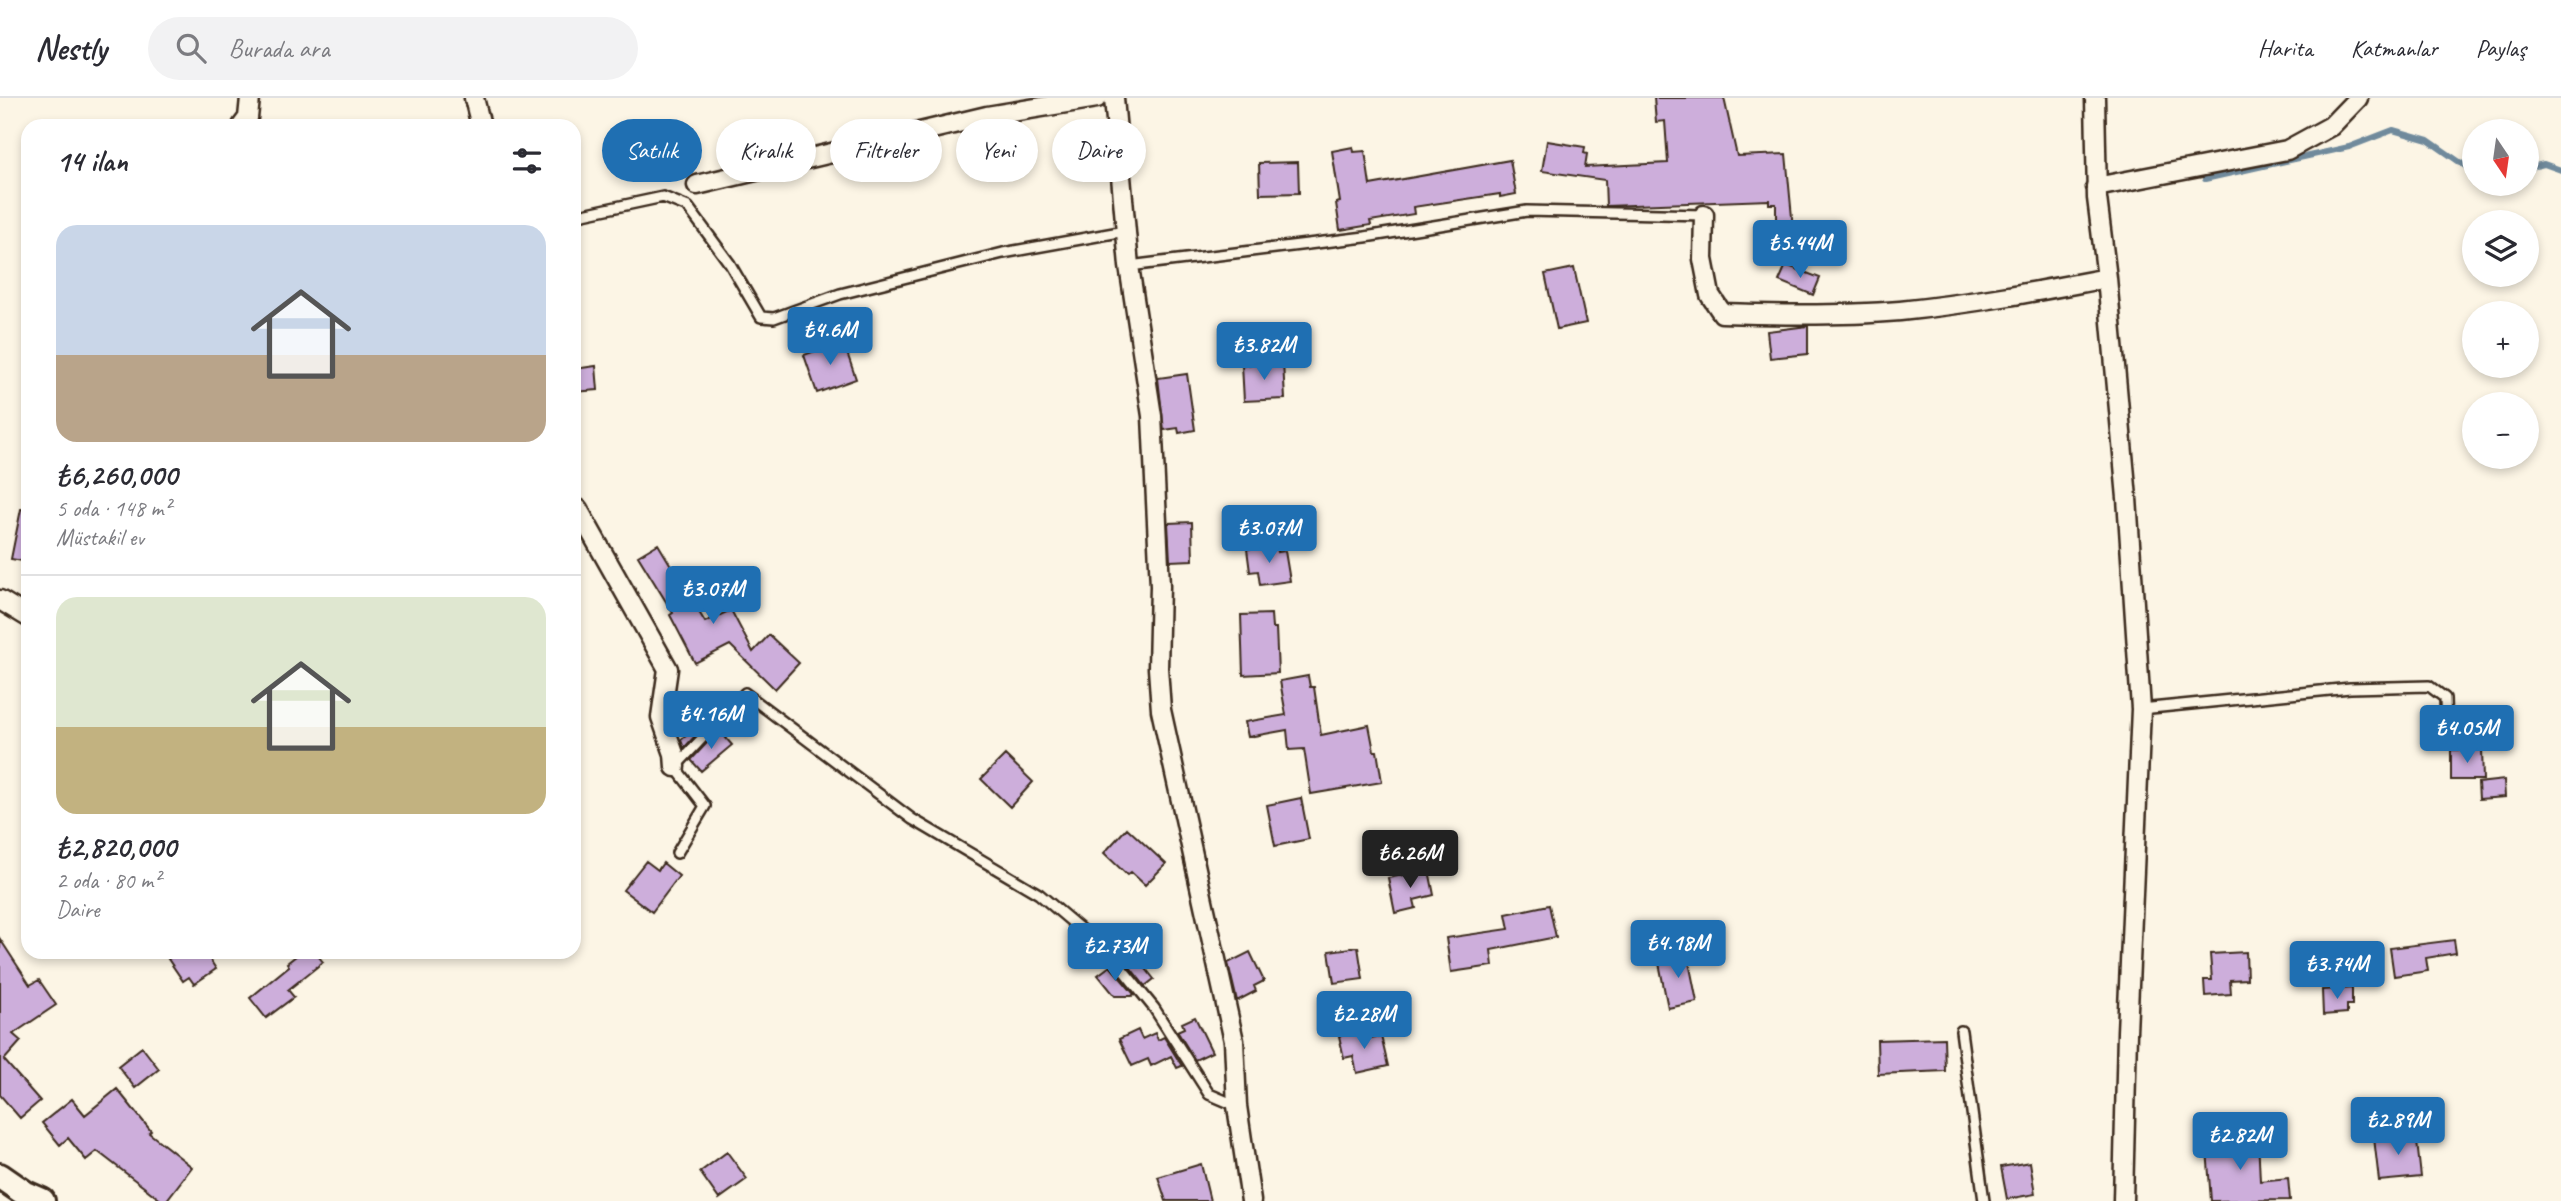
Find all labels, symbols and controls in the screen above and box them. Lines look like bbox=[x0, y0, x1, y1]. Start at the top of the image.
search box bbox=[148, 17, 638, 80]
text: Nestly bbox=[35, 27, 106, 69]
icon: search bbox=[172, 29, 210, 67]
text: Burada ara bbox=[228, 32, 330, 65]
text: Harita bbox=[2258, 33, 2313, 63]
text: Katmanlar bbox=[2351, 33, 2438, 63]
text: Paylaş bbox=[2476, 33, 2526, 63]
chip: Satılık bbox=[602, 119, 702, 182]
chip: Kiralık bbox=[716, 119, 816, 182]
chip: Filtreler bbox=[830, 119, 942, 182]
chip: Yeni bbox=[956, 119, 1038, 182]
chip: Daire bbox=[1052, 119, 1146, 182]
north arrow bbox=[2462, 119, 2539, 196]
map controls bbox=[2462, 119, 2539, 469]
text: 14 ilan bbox=[56, 142, 128, 180]
icon: filters bbox=[508, 142, 546, 180]
button: layers bbox=[2462, 210, 2539, 287]
pin: ₺5.44M bbox=[1743, 220, 1857, 280]
text: ₺5.44M bbox=[1769, 228, 1831, 257]
icon: home bbox=[238, 271, 364, 397]
button: + bbox=[2462, 301, 2539, 378]
pin: ₺4.6M bbox=[781, 308, 879, 367]
text: ₺4.6M bbox=[804, 315, 856, 344]
pin: ₺3.82M bbox=[1207, 322, 1321, 382]
text: ₺3.82M bbox=[1233, 330, 1295, 359]
button: − bbox=[2462, 392, 2539, 469]
text: ₺6,260,000 bbox=[56, 456, 177, 494]
text: 5 oda · 148 m² bbox=[56, 494, 171, 523]
pin: ₺3.07M bbox=[1212, 505, 1326, 565]
text: ₺3.07M bbox=[1238, 513, 1300, 542]
text: Müstakil ev bbox=[56, 523, 144, 552]
pin: ₺3.07M bbox=[656, 566, 770, 626]
text: ₺3.07M bbox=[682, 574, 744, 603]
icon: home bbox=[238, 643, 364, 769]
pin: ₺4.16M bbox=[654, 692, 768, 751]
text: ₺4.16M bbox=[679, 699, 743, 728]
pin: ₺4.05M bbox=[2410, 706, 2524, 765]
text: ₺4.05M bbox=[2436, 713, 2498, 742]
text: ₺2,820,000 bbox=[56, 828, 176, 866]
pin: ₺6.26M bbox=[1353, 830, 1467, 890]
text: ₺6.26M bbox=[1378, 838, 1442, 867]
text: 2 oda · 80 m² bbox=[56, 866, 160, 895]
text: Daire bbox=[56, 895, 99, 924]
pin: ₺4.18M bbox=[1621, 920, 1735, 980]
pin: ₺2.73M bbox=[1058, 924, 1172, 983]
text: ₺4.18M bbox=[1647, 928, 1709, 957]
text: ₺2.73M bbox=[1084, 931, 1146, 960]
pin: ₺3.74M bbox=[2280, 942, 2394, 1001]
text: ₺3.74M bbox=[2306, 949, 2368, 978]
pin: ₺2.28M bbox=[1307, 992, 1421, 1051]
text: ₺2.28M bbox=[1333, 999, 1395, 1028]
pin: ₺2.89M bbox=[2341, 1098, 2455, 1157]
text: ₺2.89M bbox=[2367, 1105, 2429, 1134]
pin: ₺2.82M bbox=[2183, 1112, 2297, 1172]
text: ₺2.82M bbox=[2209, 1120, 2271, 1149]

